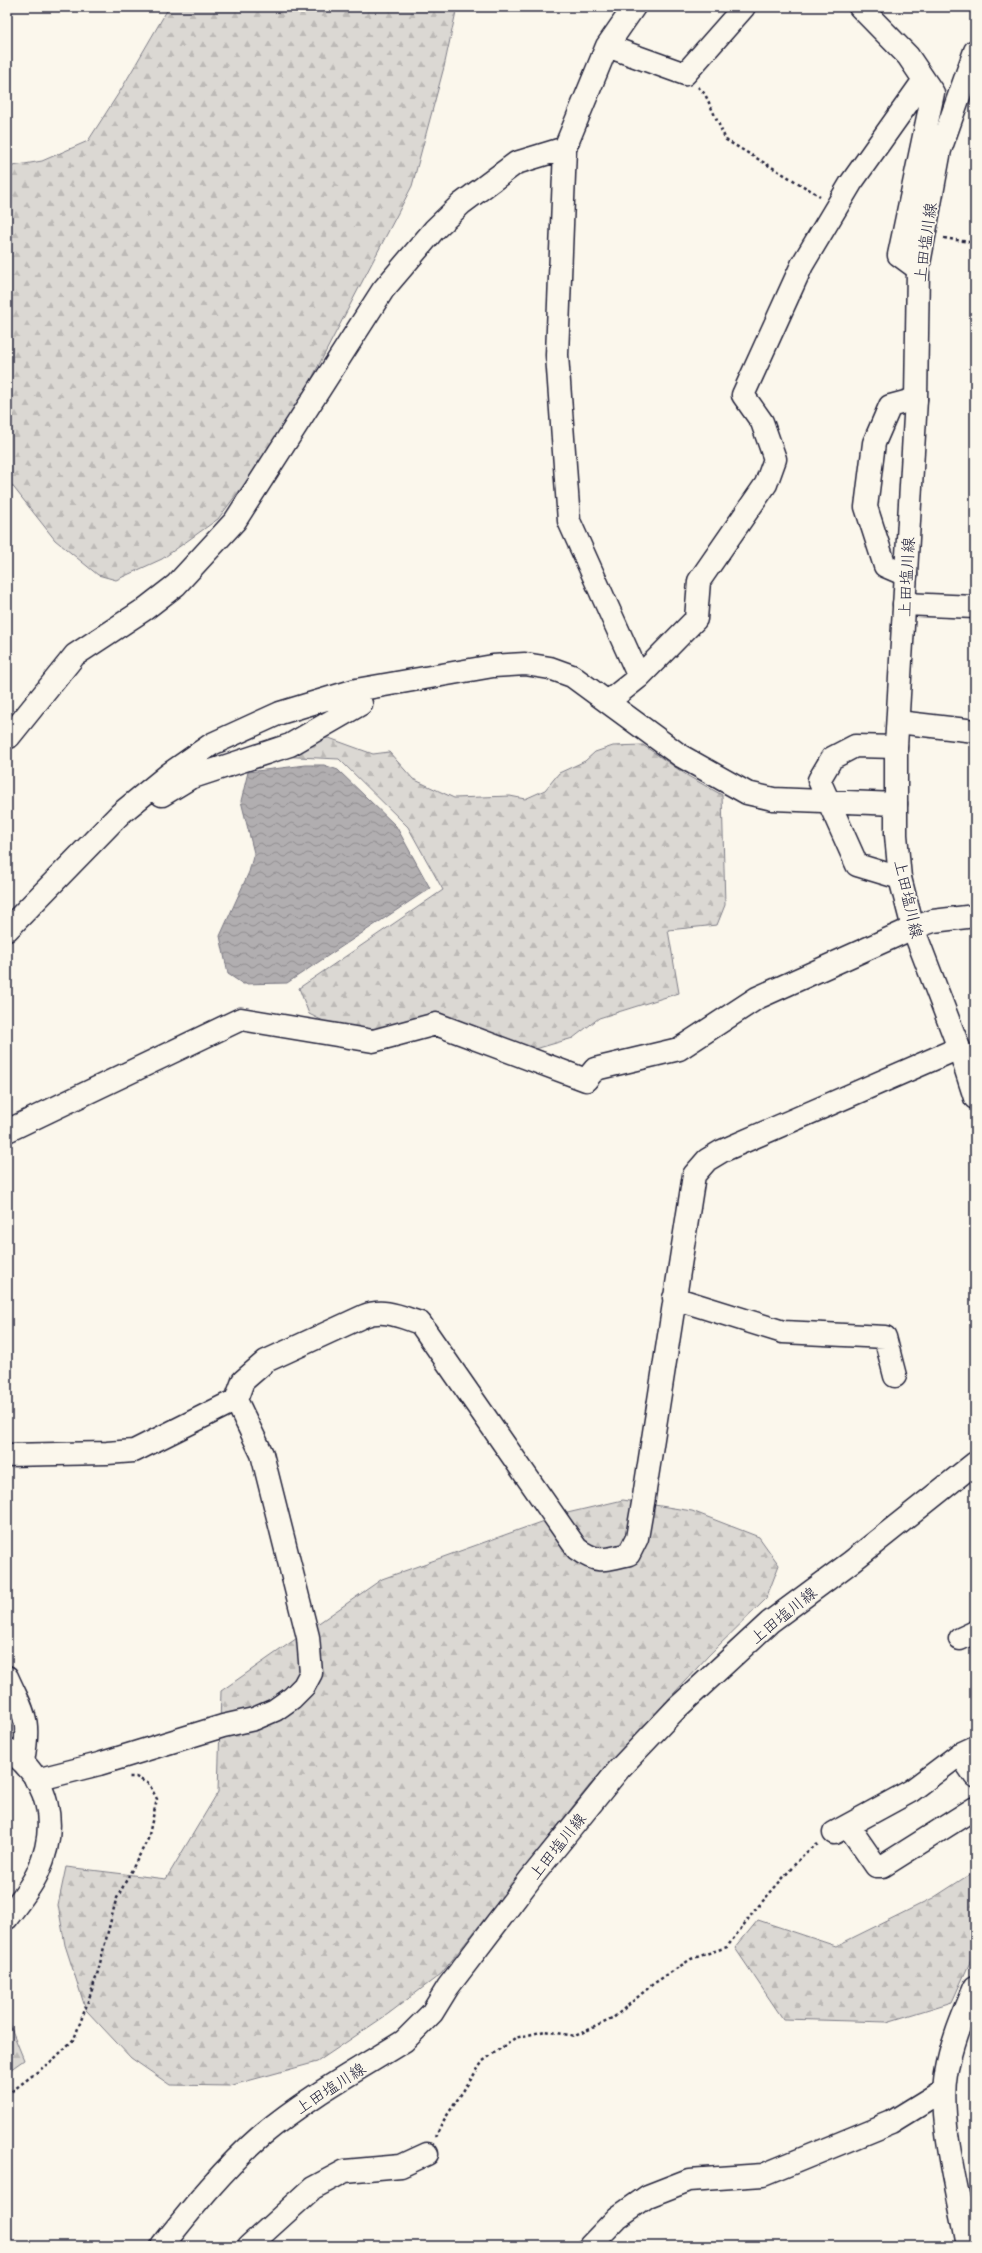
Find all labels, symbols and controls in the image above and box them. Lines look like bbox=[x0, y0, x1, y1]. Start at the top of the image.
street label: 上田塩川線 bbox=[911, 201, 944, 284]
street label: 上田塩川線 bbox=[895, 537, 922, 618]
street label: 上田塩川線 bbox=[886, 858, 927, 941]
street label: 上田塩川線 bbox=[746, 1583, 823, 1651]
street label: 上田塩川線 bbox=[525, 1809, 593, 1886]
street label: 上田塩川線 bbox=[292, 2059, 371, 2122]

